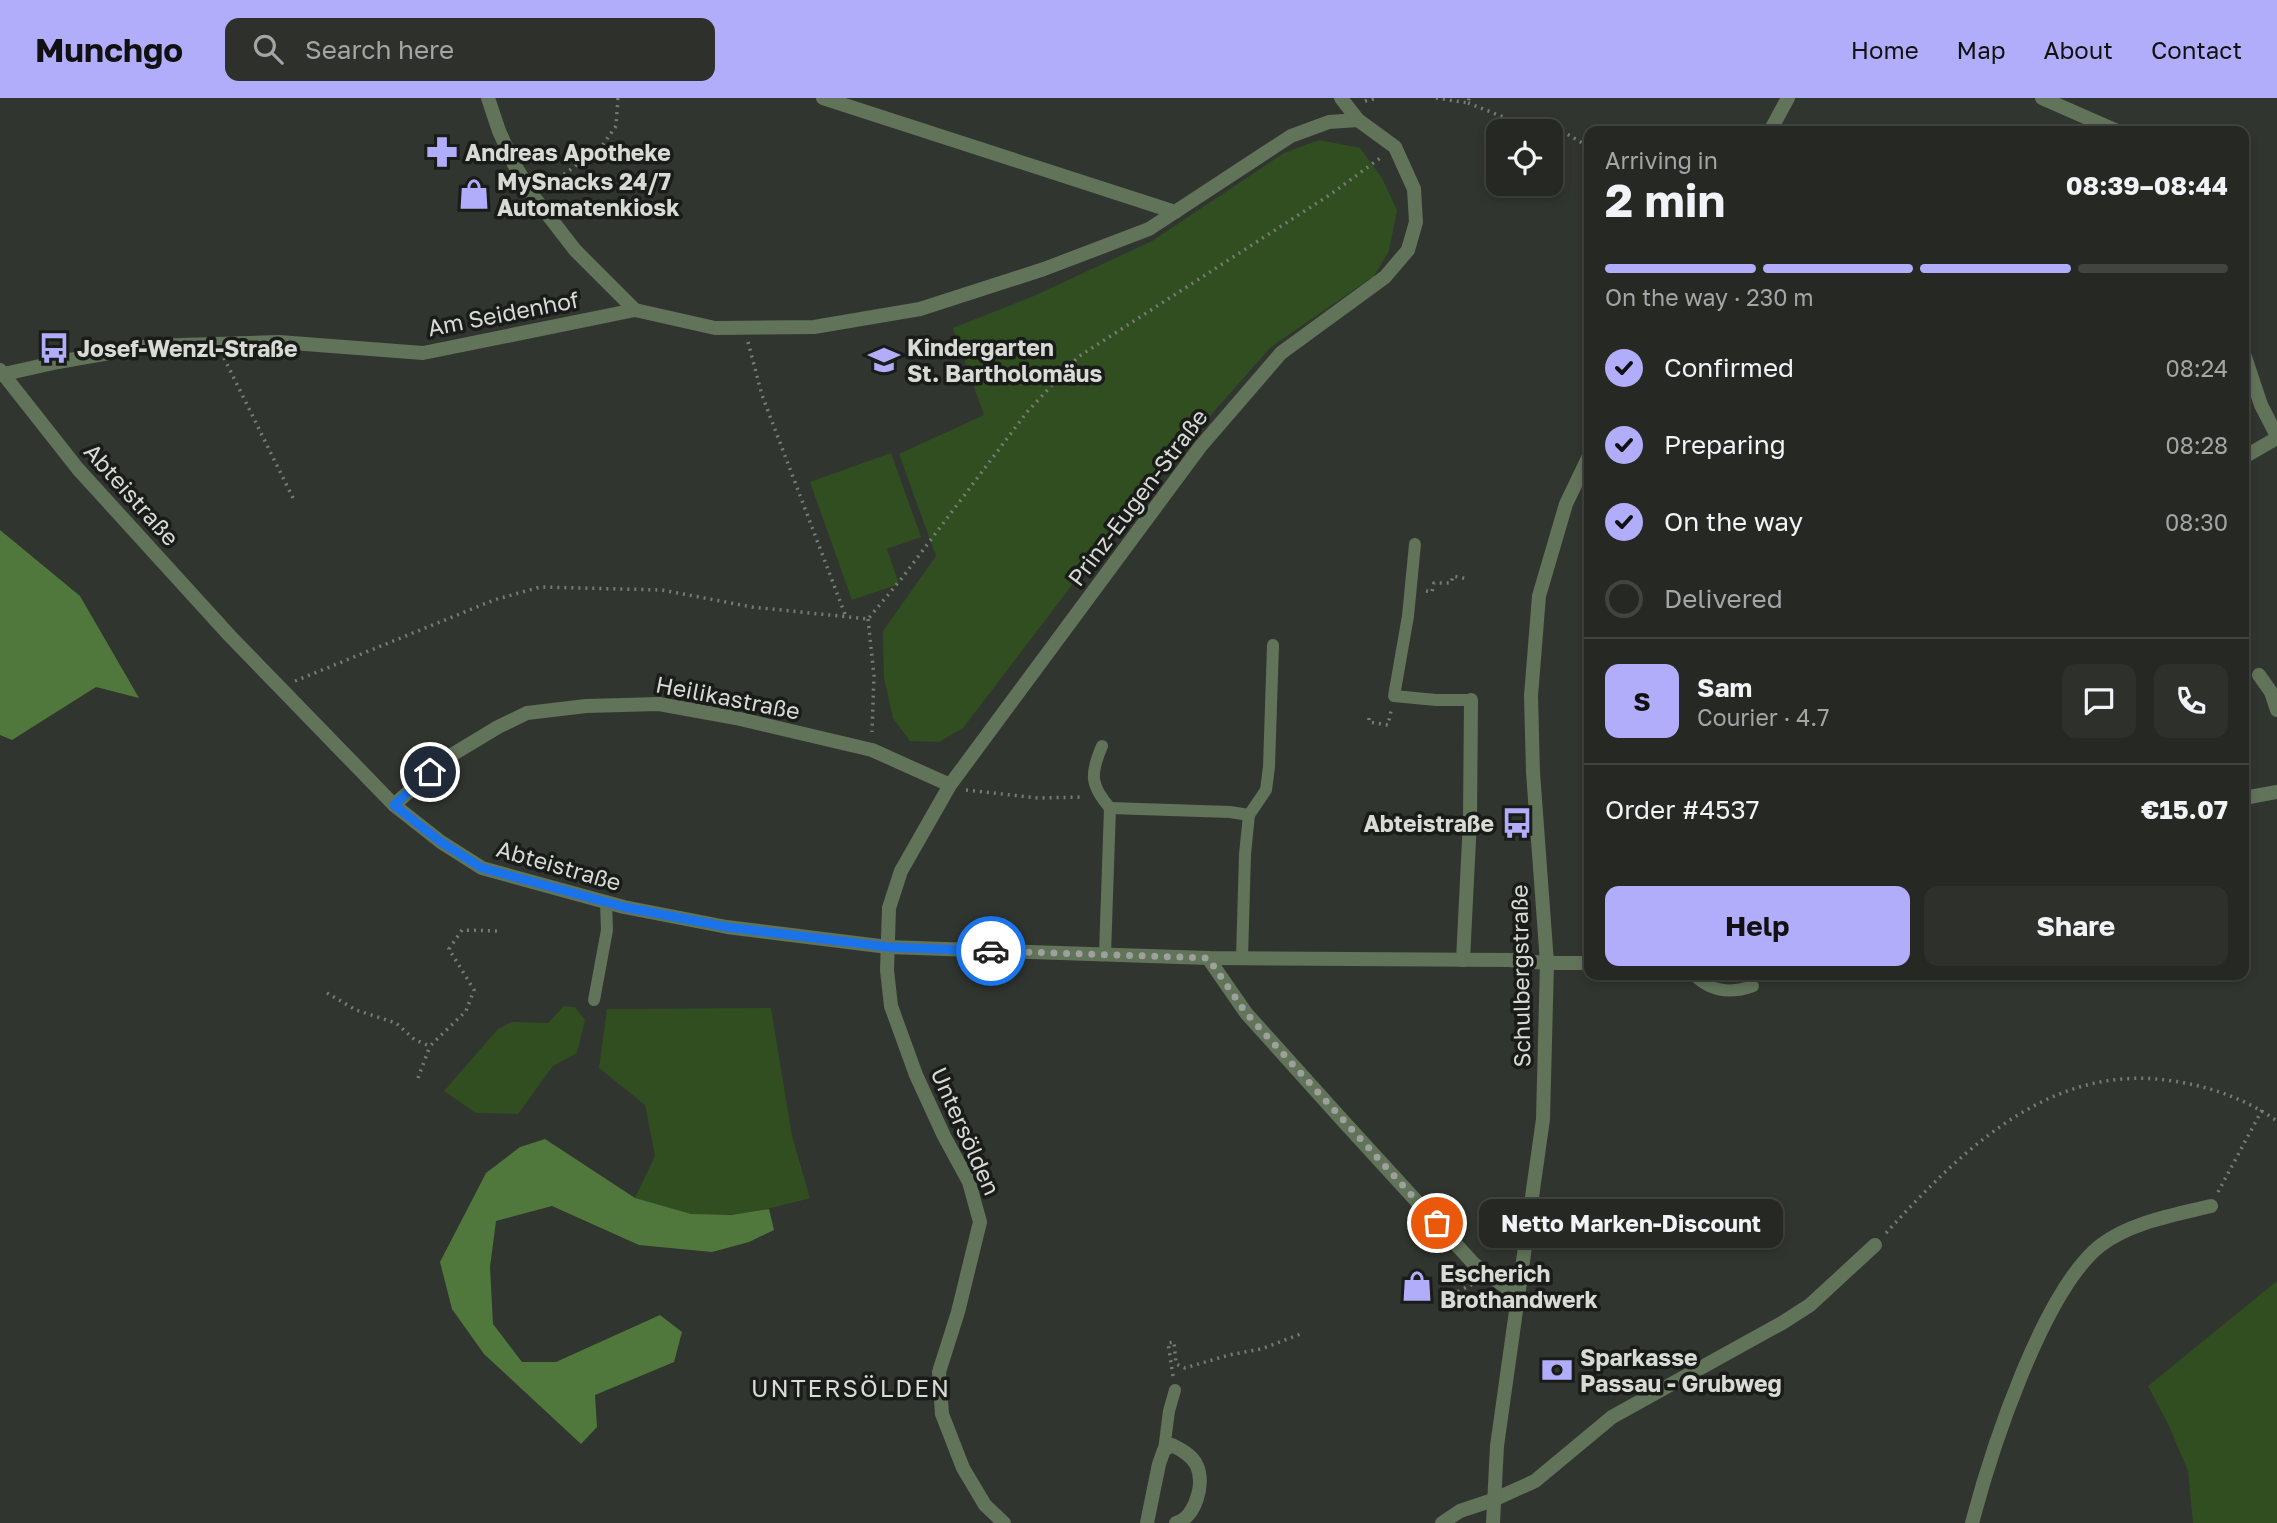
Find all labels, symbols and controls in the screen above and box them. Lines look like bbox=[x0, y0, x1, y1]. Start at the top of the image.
search box bbox=[225, 18, 715, 81]
text: Munchgo bbox=[35, 30, 183, 69]
icon: search bbox=[249, 30, 287, 68]
text: Search here bbox=[305, 34, 454, 65]
text: Home bbox=[1851, 35, 1919, 64]
text: Map bbox=[1957, 35, 2006, 64]
text: About bbox=[2044, 35, 2113, 64]
text: Contact bbox=[2151, 35, 2242, 64]
map controls bbox=[1486, 119, 1563, 196]
button: locate bbox=[1486, 119, 1563, 196]
pharmacy icon: Andreas Apotheke bbox=[425, 135, 459, 169]
place label: Andreas Apotheke bbox=[465, 138, 671, 166]
text: Arriving in bbox=[1605, 146, 1718, 174]
place label: MySnacks 24/7 Automatenkiosk bbox=[497, 167, 680, 221]
text: 08:39–08:44 bbox=[2066, 170, 2228, 201]
text: 2 min bbox=[1605, 172, 1725, 227]
shop icon: MySnacks 24/7 Automatenkiosk bbox=[457, 177, 491, 211]
text: On the way · 230 m bbox=[1605, 283, 1814, 311]
street label: Am Seidenhof bbox=[425, 285, 581, 341]
bus stop icon: Josef-Wenzl-Straße bbox=[37, 331, 71, 365]
place label: Kindergarten St. Bartholomäus bbox=[907, 333, 1103, 387]
place label: Josef-Wenzl-Straße bbox=[77, 334, 298, 362]
school or university icon: Kindergarten St. Bartholomäus bbox=[867, 343, 901, 377]
icon: check bbox=[1605, 349, 1643, 387]
text: Confirmed bbox=[1664, 352, 1794, 383]
text: 08:24 bbox=[2165, 354, 2228, 382]
street label: Prinz-Eugen-Straße bbox=[1061, 403, 1213, 591]
icon: check bbox=[1605, 426, 1643, 464]
text: Preparing bbox=[1664, 429, 1786, 460]
text: 08:28 bbox=[2165, 431, 2228, 459]
street label: Abteistraße bbox=[79, 437, 185, 551]
icon: check bbox=[1605, 503, 1643, 541]
text: On the way bbox=[1664, 506, 1803, 537]
text: 08:30 bbox=[2165, 508, 2228, 536]
text: Delivered bbox=[1664, 583, 1783, 614]
button: chat bbox=[2062, 664, 2136, 738]
button: phone bbox=[2154, 664, 2228, 738]
street label: Heilikastraße bbox=[654, 669, 802, 725]
text: Sam bbox=[1697, 672, 1752, 703]
text: S bbox=[1633, 686, 1651, 717]
text: Courier · 4.7 bbox=[1697, 703, 1829, 731]
pin bbox=[400, 742, 460, 802]
icon: home bbox=[411, 753, 449, 791]
text: Order #4537 bbox=[1605, 794, 1759, 825]
text: €15.07 bbox=[2141, 794, 2228, 825]
bus stop icon: Abteistraße bbox=[1500, 806, 1534, 840]
place label: Abteistraße bbox=[1363, 809, 1494, 837]
street label: Abteistraße bbox=[494, 834, 624, 896]
street label: Schulbergstraße bbox=[1504, 884, 1536, 1068]
button: Help bbox=[1605, 886, 1910, 966]
button: Share bbox=[1924, 886, 2228, 966]
courier bbox=[956, 916, 1026, 986]
icon: car bbox=[972, 932, 1010, 970]
street label: Untersölden bbox=[925, 1063, 1007, 1199]
pin bbox=[1407, 1193, 1467, 1253]
callout: Netto Marken-Discount bbox=[1479, 1198, 1784, 1248]
icon: bag bbox=[1418, 1204, 1456, 1242]
text: Netto Marken-Discount bbox=[1501, 1209, 1761, 1237]
place label: Escherich Brothandwerk bbox=[1440, 1259, 1599, 1313]
shop icon: Escherich Brothandwerk bbox=[1400, 1269, 1434, 1303]
place label: Sparkasse Passau - Grubweg bbox=[1580, 1343, 1782, 1397]
bank icon: Sparkasse Passau - Grubweg bbox=[1540, 1353, 1574, 1387]
district label: UNTERSÖLDEN bbox=[751, 1373, 951, 1402]

